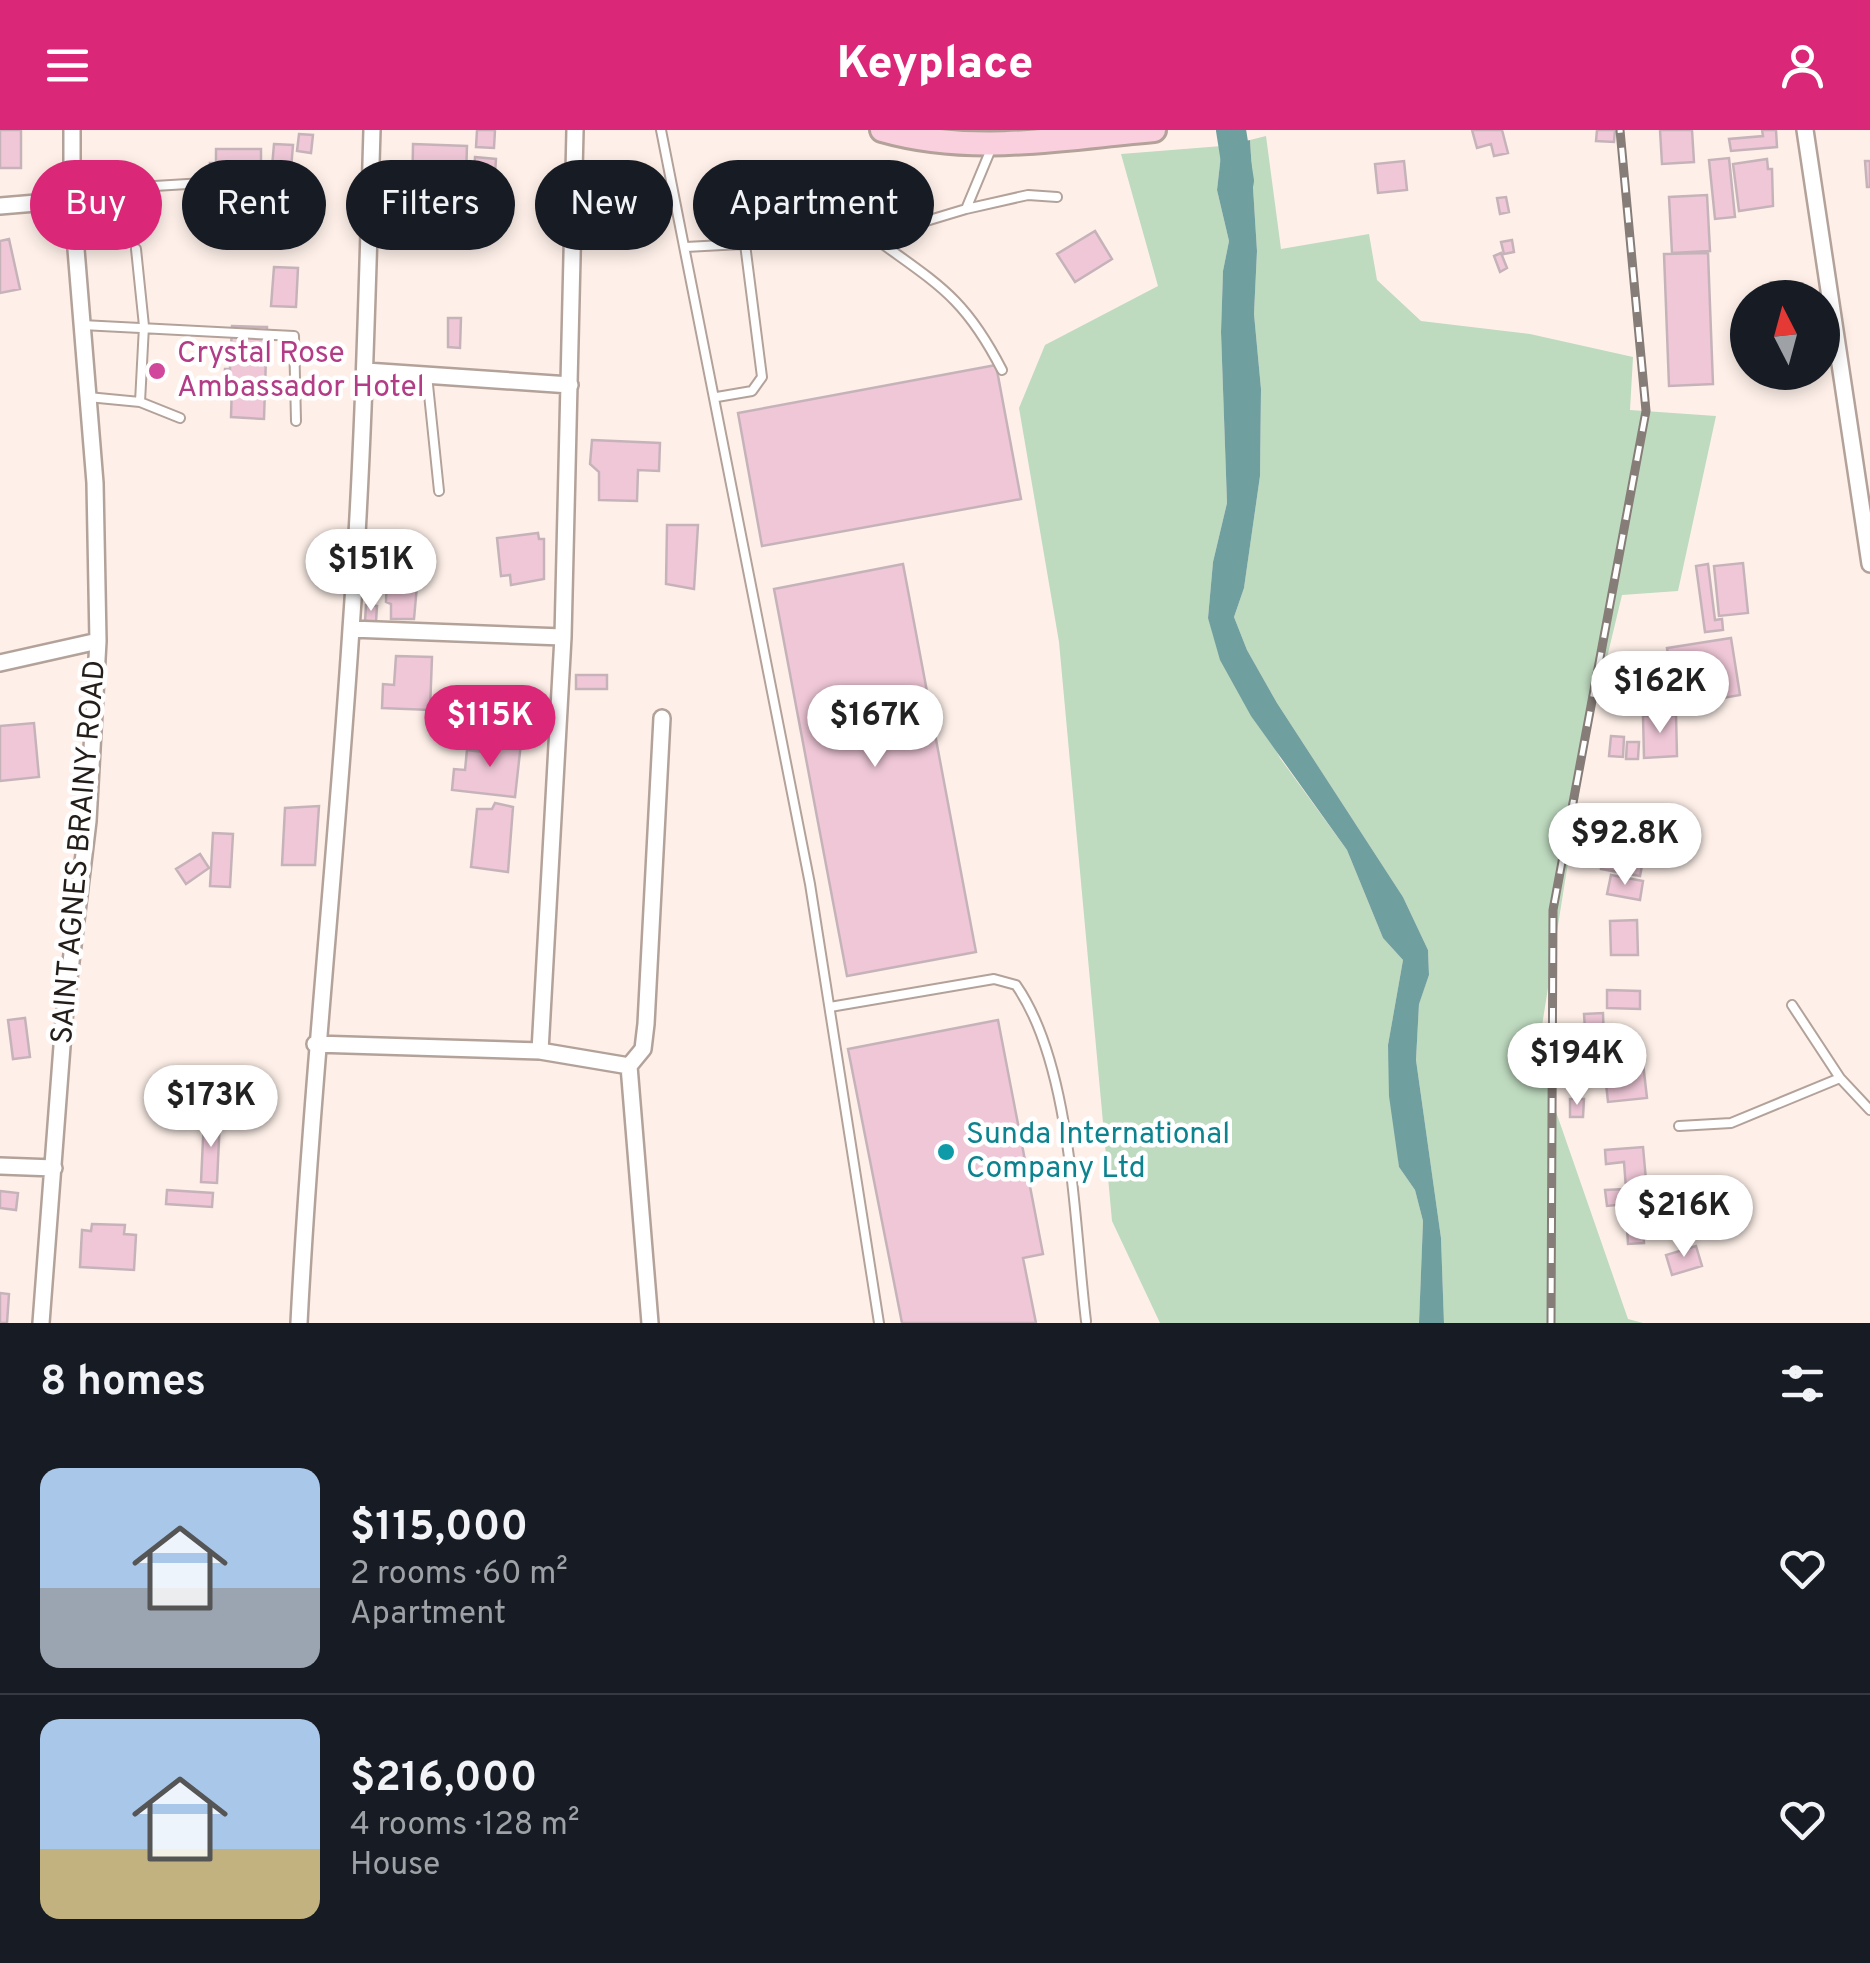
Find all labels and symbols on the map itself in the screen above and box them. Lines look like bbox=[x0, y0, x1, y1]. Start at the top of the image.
north arrow bbox=[1730, 280, 1840, 390]
place label: Crystal Rose Ambassador Hotel bbox=[177, 336, 425, 407]
marker: Crystal Rose Ambassador Hotel bbox=[146, 360, 168, 382]
pin: $151K bbox=[301, 529, 441, 614]
pin: $162K bbox=[1590, 651, 1730, 736]
street label: SAINT AGNES BRAINY ROAD bbox=[45, 658, 115, 1046]
pin: $115K bbox=[420, 685, 560, 770]
pin: $167K bbox=[805, 685, 945, 770]
pin: $92.8K bbox=[1544, 803, 1706, 888]
pin: $194K bbox=[1507, 1023, 1647, 1108]
pin: $173K bbox=[141, 1065, 281, 1150]
place label: Sunda International Company Ltd bbox=[966, 1117, 1230, 1188]
marker: Sunda International Company Ltd bbox=[935, 1141, 957, 1163]
pin: $216K bbox=[1614, 1175, 1754, 1260]

